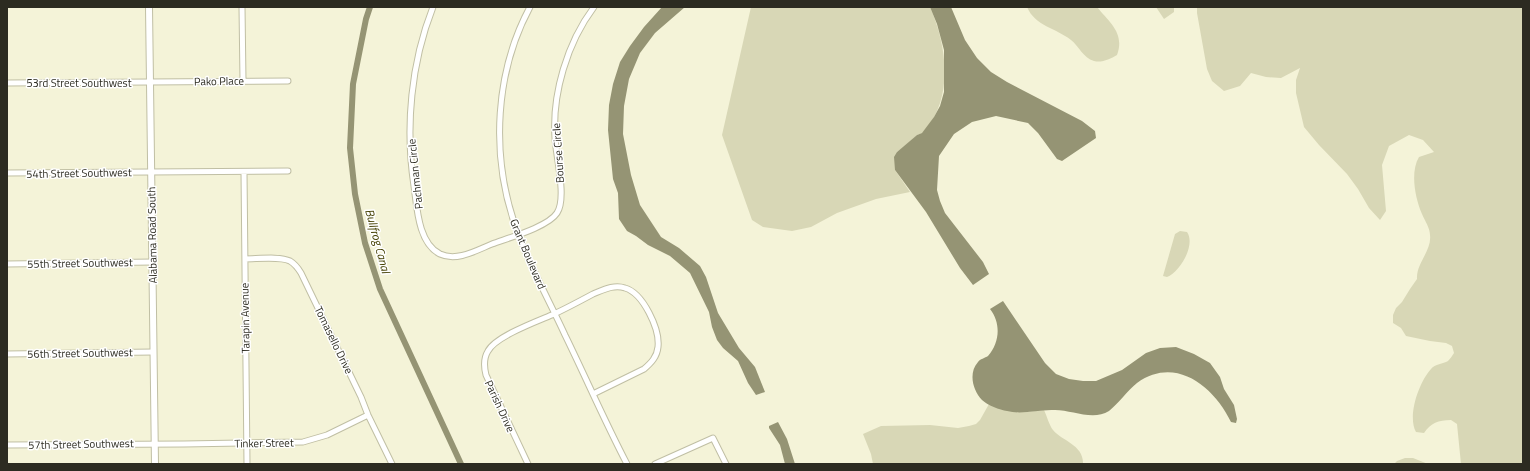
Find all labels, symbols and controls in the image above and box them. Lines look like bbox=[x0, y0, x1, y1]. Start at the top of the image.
street label: Pako Place bbox=[194, 73, 245, 89]
street label: 53rd Street Southwest bbox=[26, 75, 132, 91]
street label: Bourse Circle bbox=[548, 122, 568, 184]
street label: Pachman Circle bbox=[403, 138, 427, 210]
street label: 54th Street Southwest bbox=[26, 164, 132, 182]
street label: Alabama Road South bbox=[143, 186, 161, 283]
water label: Bullfrog Canal bbox=[360, 207, 396, 277]
street label: Grant Boulevard bbox=[506, 216, 550, 292]
street label: 55th Street Southwest bbox=[27, 254, 133, 272]
street label: Tarapin Avenue bbox=[236, 282, 254, 353]
street label: Tomasello Drive bbox=[311, 304, 357, 377]
street label: 56th Street Southwest bbox=[27, 344, 133, 362]
street label: Parish Drive bbox=[481, 377, 519, 435]
street label: Tinker Street bbox=[234, 434, 294, 452]
street label: 57th Street Southwest bbox=[28, 435, 134, 453]

